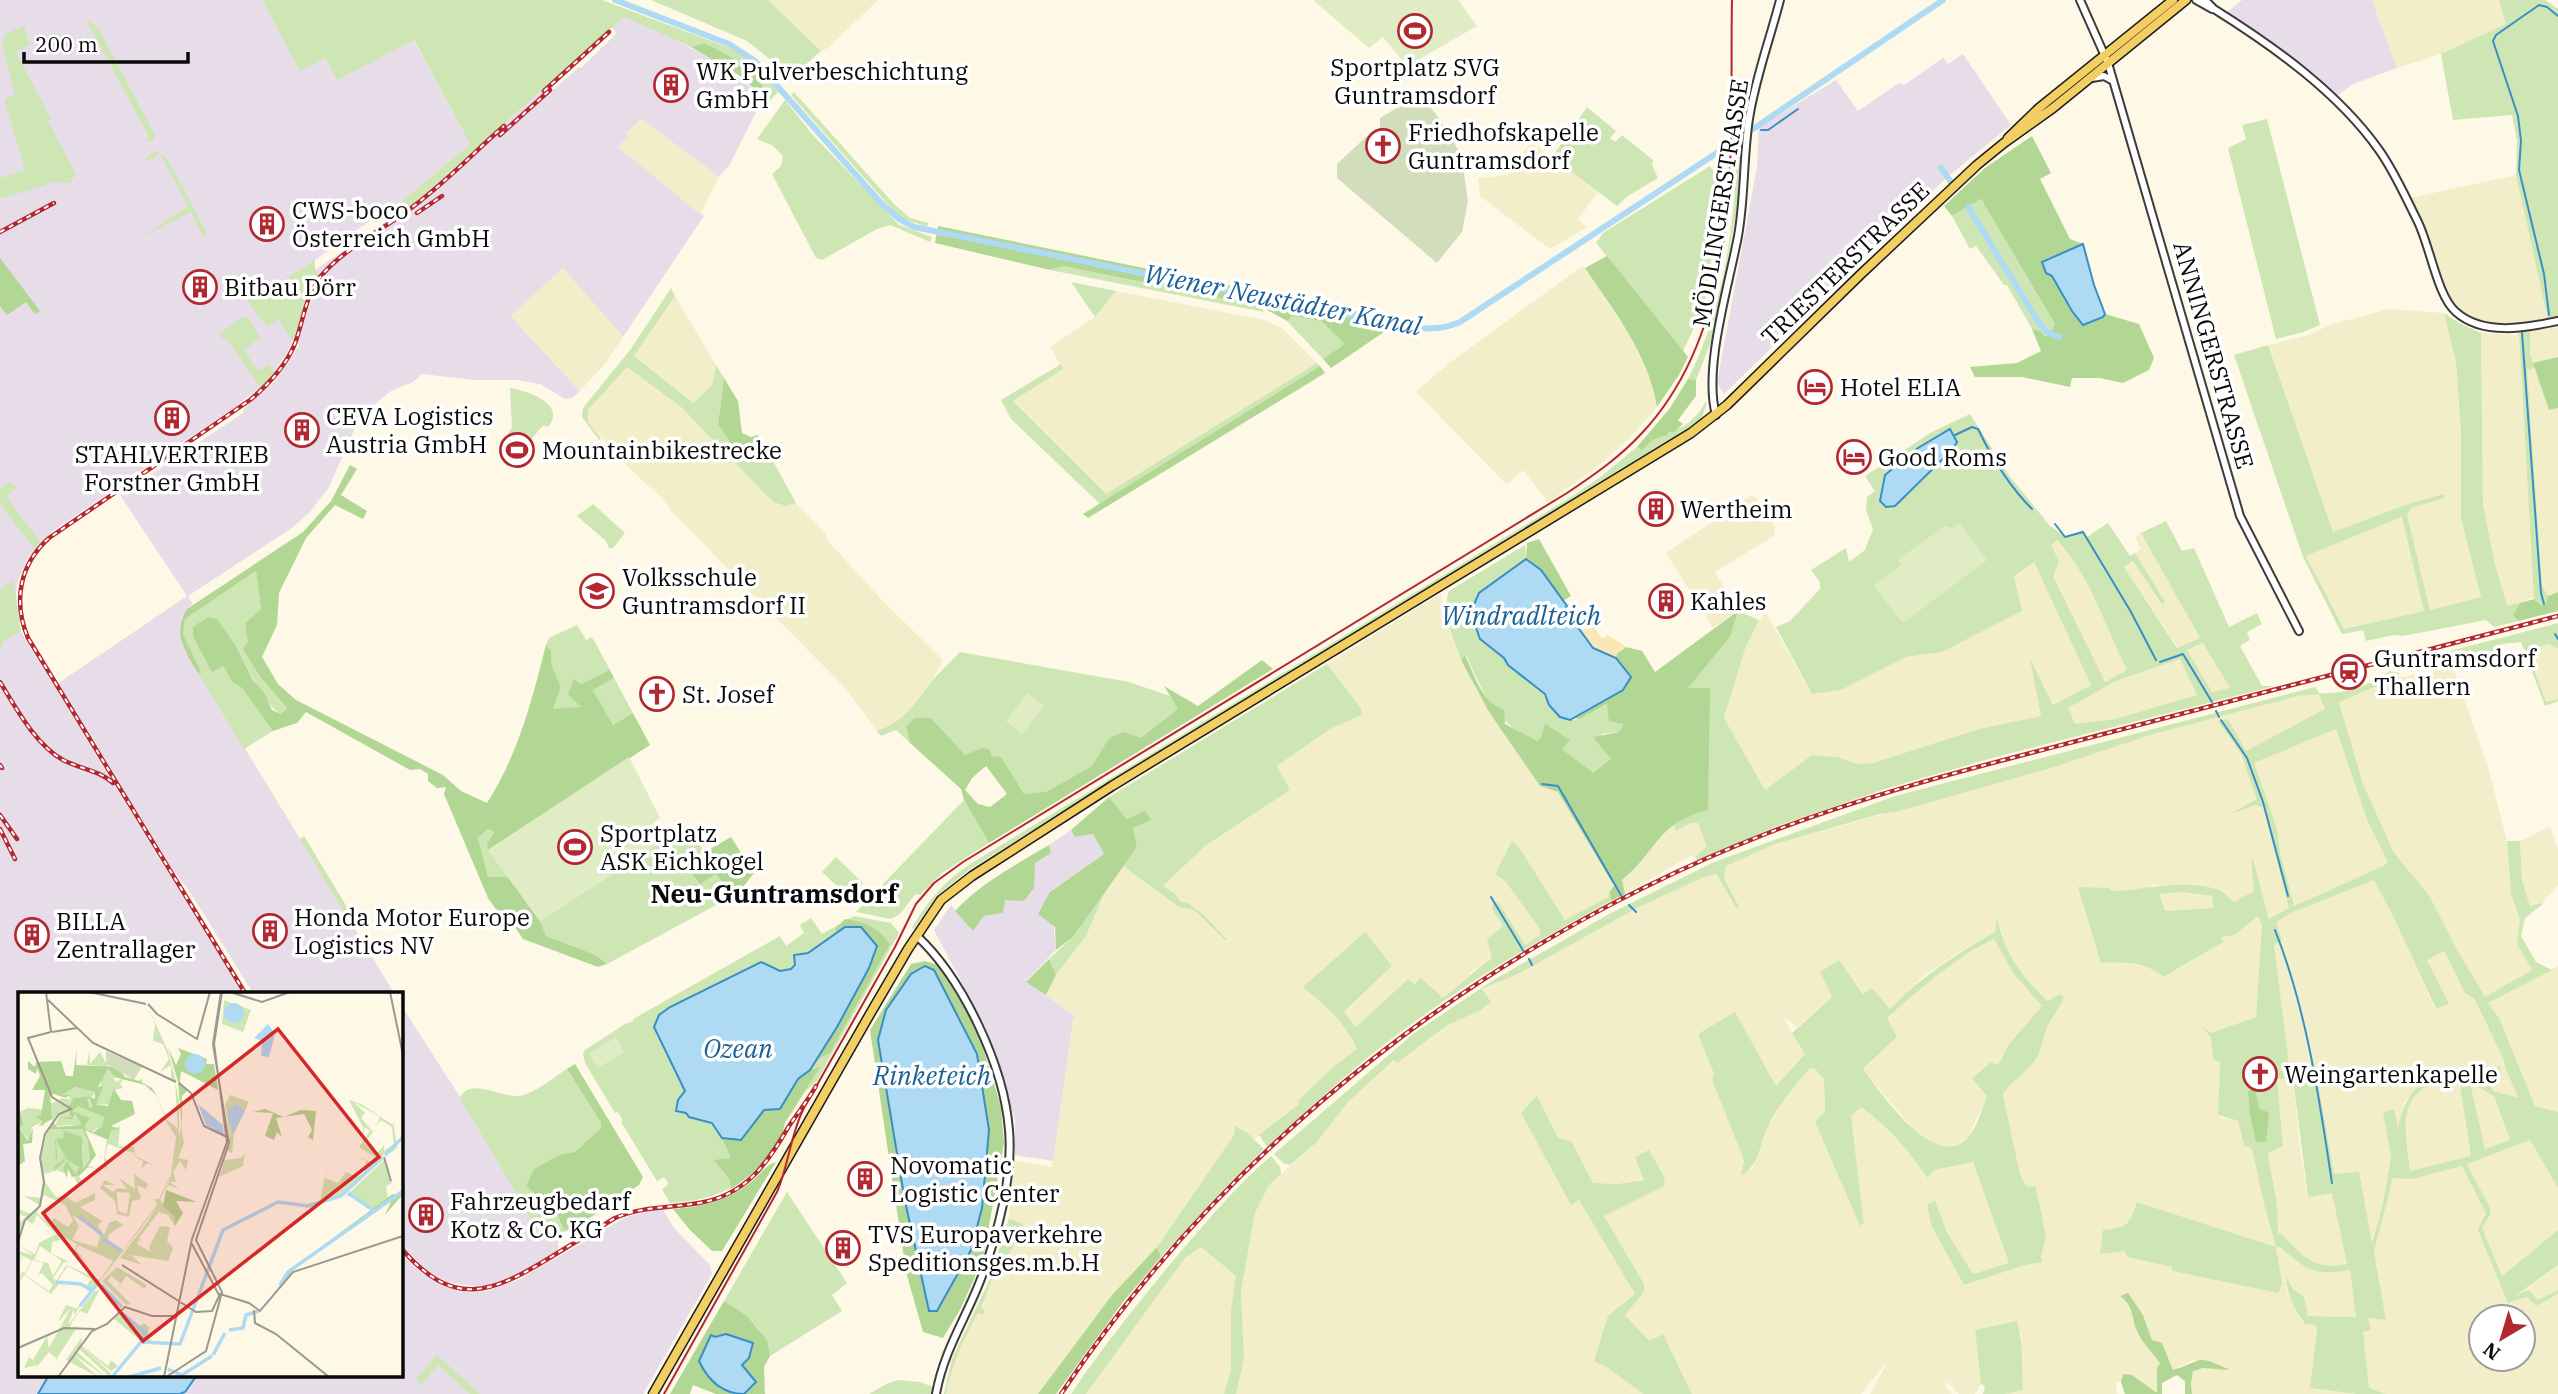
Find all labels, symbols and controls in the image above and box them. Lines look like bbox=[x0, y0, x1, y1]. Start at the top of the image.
sports icon: Sportplatz SVG Guntramsdorf bbox=[1396, 12, 1434, 50]
scale bar bbox=[24, 21, 189, 65]
text: 200 m bbox=[35, 30, 98, 58]
place label: Sportplatz SVG Guntramsdorf bbox=[1330, 51, 1500, 111]
place label: WK Pulverbeschichtung GmbH bbox=[696, 55, 968, 115]
building icon: WK Pulverbeschichtung GmbH bbox=[652, 66, 690, 104]
street label: MÖDLINGERSTRASSE bbox=[1685, 77, 1755, 329]
place label: Friedhofskapelle Guntramsdorf bbox=[1408, 116, 1599, 176]
church icon: Friedhofskapelle Guntramsdorf bbox=[1364, 127, 1402, 165]
street label: TRIESTERSTRASSE bbox=[1754, 174, 1936, 352]
place label: CWS-boco Österreich GmbH bbox=[292, 194, 490, 254]
building icon: CWS-boco Österreich GmbH bbox=[248, 205, 286, 243]
street label: ANNINGERSTRASSE bbox=[2166, 237, 2262, 473]
water label: Wiener Neustädter Kanal bbox=[1142, 255, 1425, 343]
building icon: Bitbau Dörr bbox=[181, 268, 219, 306]
place label: Bitbau Dörr bbox=[224, 271, 356, 303]
hotel icon: Hotel ELIA bbox=[1796, 368, 1834, 406]
place label: Hotel ELIA bbox=[1840, 371, 1961, 403]
building icon: STAHLVERTRIEB Forstner GmbH bbox=[153, 399, 191, 437]
place label: CEVA Logistics Austria GmbH bbox=[326, 400, 494, 460]
building icon: CEVA Logistics Austria GmbH bbox=[283, 411, 321, 449]
sports icon: Mountainbikestrecke bbox=[498, 431, 536, 469]
place label: Mountainbikestrecke bbox=[542, 434, 782, 466]
place label: STAHLVERTRIEB Forstner GmbH bbox=[75, 438, 269, 498]
hotel icon: Good Roms bbox=[1835, 438, 1873, 476]
place label: Good Roms bbox=[1878, 441, 2007, 473]
building icon: Wertheim bbox=[1637, 490, 1675, 528]
place label: Wertheim bbox=[1680, 493, 1793, 525]
place label: Volksschule Guntramsdorf II bbox=[622, 561, 806, 621]
school or university icon: Volksschule Guntramsdorf II bbox=[578, 572, 616, 610]
building icon: Kahles bbox=[1647, 582, 1685, 620]
place label: Kahles bbox=[1690, 585, 1766, 617]
water label: Windradlteich bbox=[1441, 598, 1602, 632]
place label: Guntramsdorf Thallern bbox=[2374, 642, 2537, 702]
station icon: Guntramsdorf Thallern bbox=[2330, 653, 2368, 691]
church icon: St. Josef bbox=[638, 675, 676, 713]
place label: St. Josef bbox=[682, 678, 776, 710]
place label: Sportplatz ASK Eichkogel bbox=[600, 817, 764, 877]
sports icon: Sportplatz ASK Eichkogel bbox=[556, 828, 594, 866]
district label: Neu-Guntramsdorf bbox=[650, 876, 900, 910]
place label: Honda Motor Europe Logistics NV bbox=[294, 901, 530, 961]
place label: BILLA Zentrallager bbox=[56, 905, 196, 965]
building icon: Honda Motor Europe Logistics NV bbox=[251, 912, 289, 950]
building icon: BILLA Zentrallager bbox=[13, 916, 51, 954]
inset map bbox=[18, 992, 402, 1376]
water label: Ozean bbox=[703, 1031, 773, 1065]
church icon: Weingartenkapelle bbox=[2241, 1055, 2279, 1093]
water label: Rinketeich bbox=[872, 1058, 992, 1092]
place label: Weingartenkapelle bbox=[2284, 1058, 2498, 1090]
place label: Novomatic Logistic Center bbox=[890, 1149, 1060, 1209]
building icon: Novomatic Logistic Center bbox=[846, 1160, 884, 1198]
place label: Fahrzeugbedarf Kotz & Co. KG bbox=[450, 1185, 632, 1245]
building icon: Fahrzeugbedarf Kotz & Co. KG bbox=[407, 1196, 445, 1234]
place label: TVS Europaverkehre Speditionsges.m.b.H bbox=[868, 1218, 1103, 1278]
building icon: TVS Europaverkehre Speditionsges.m.b.H bbox=[824, 1229, 862, 1267]
north arrow bbox=[2467, 1303, 2537, 1373]
text: N bbox=[2478, 1337, 2505, 1365]

